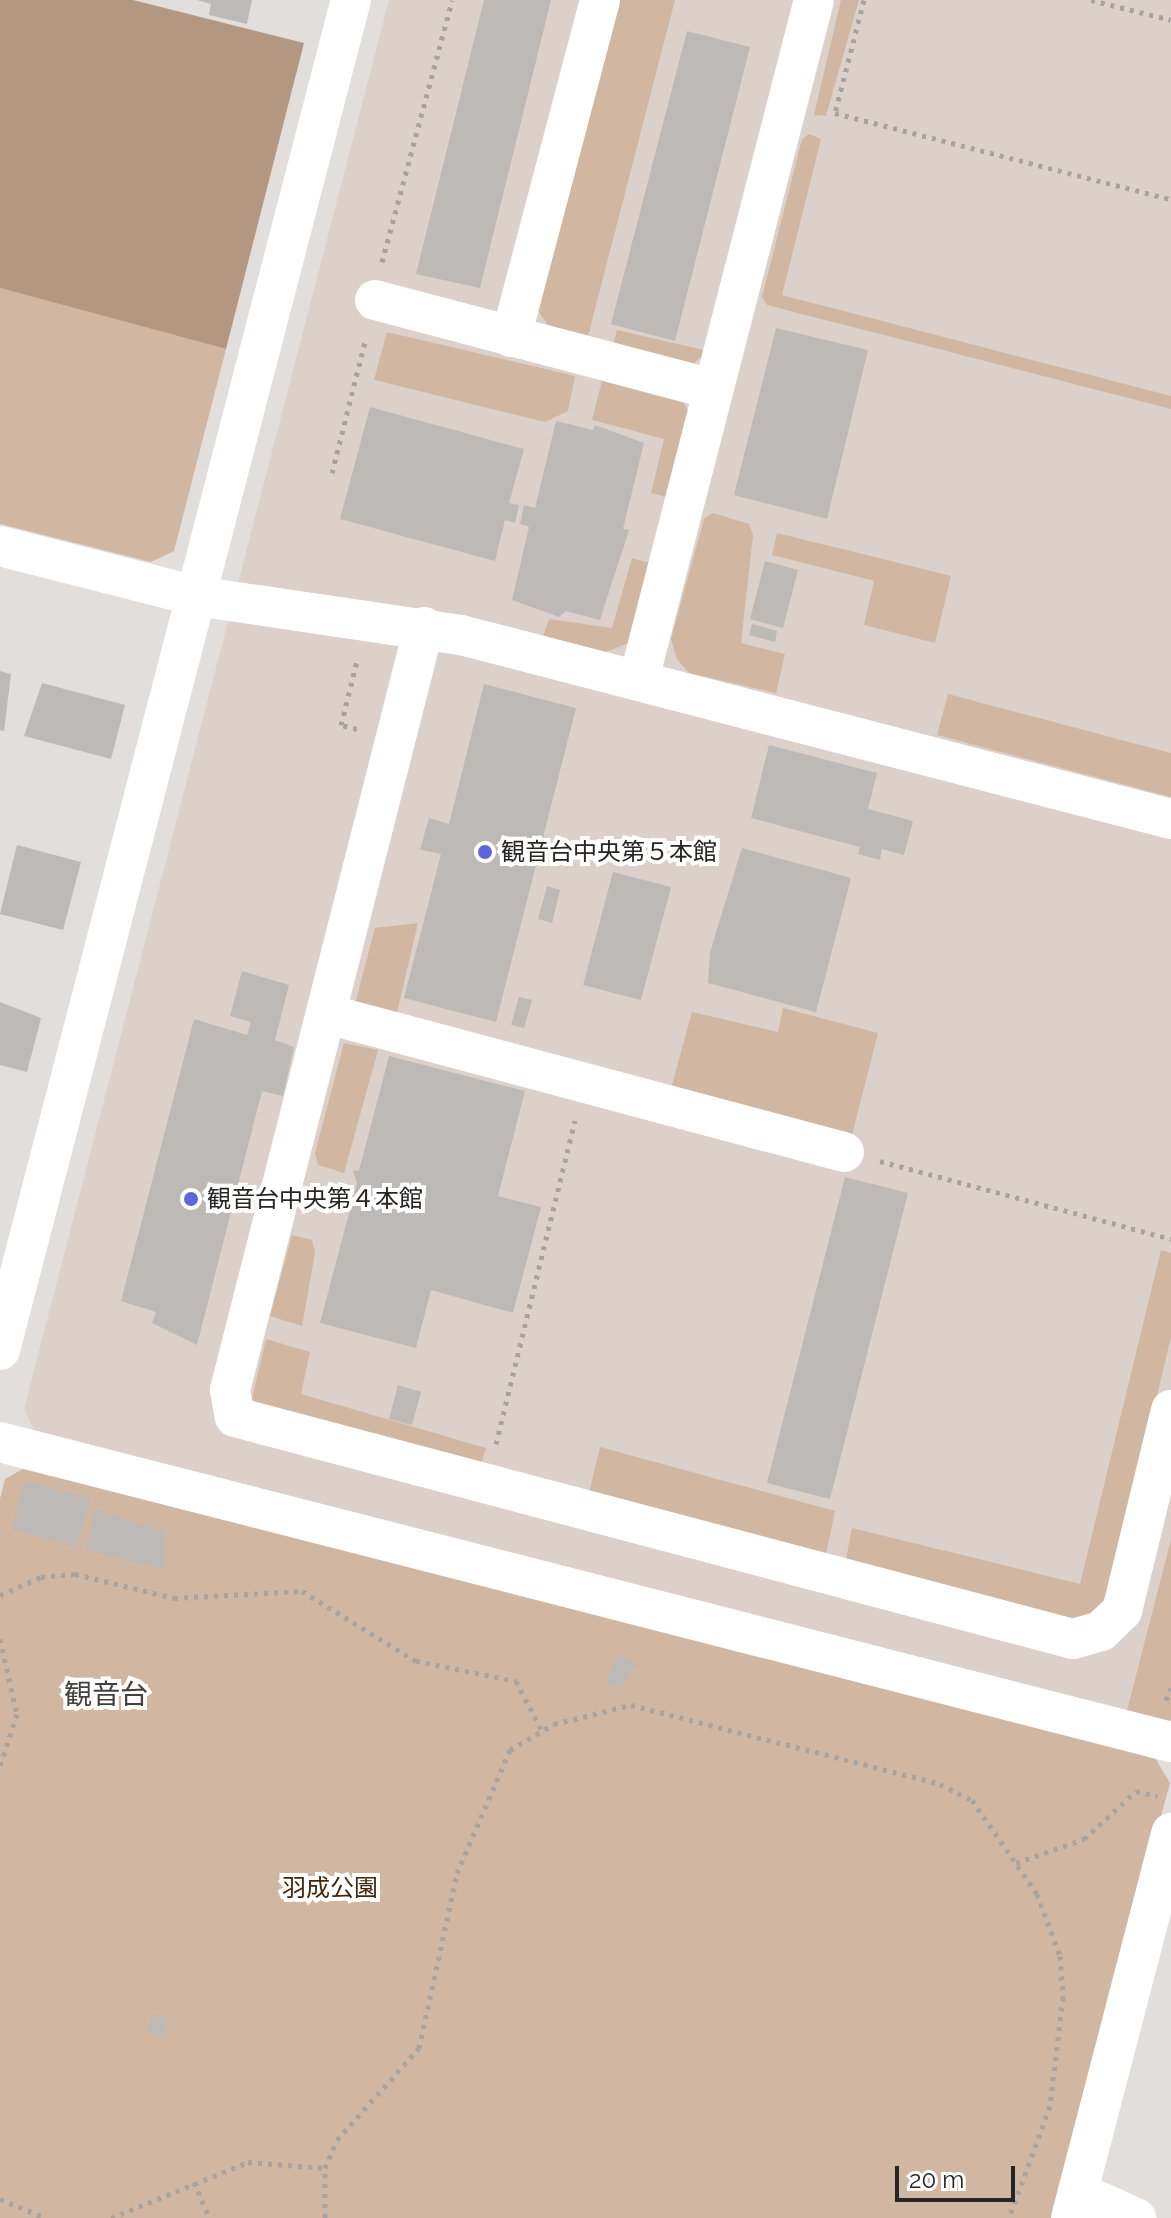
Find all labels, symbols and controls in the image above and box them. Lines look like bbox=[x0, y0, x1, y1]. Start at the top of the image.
place label: 観音台中央第５本館 bbox=[501, 838, 717, 866]
marker: 観音台中央第５本館 bbox=[476, 843, 494, 861]
place label: 観音台中央第４本館 bbox=[207, 1185, 423, 1213]
marker: 観音台中央第４本館 bbox=[182, 1190, 200, 1208]
district label: 観音台 bbox=[64, 1678, 148, 1712]
park label: 羽成公園 bbox=[282, 1874, 378, 1902]
scale bar bbox=[899, 2150, 1019, 2200]
text: 20 m bbox=[909, 2165, 964, 2194]

